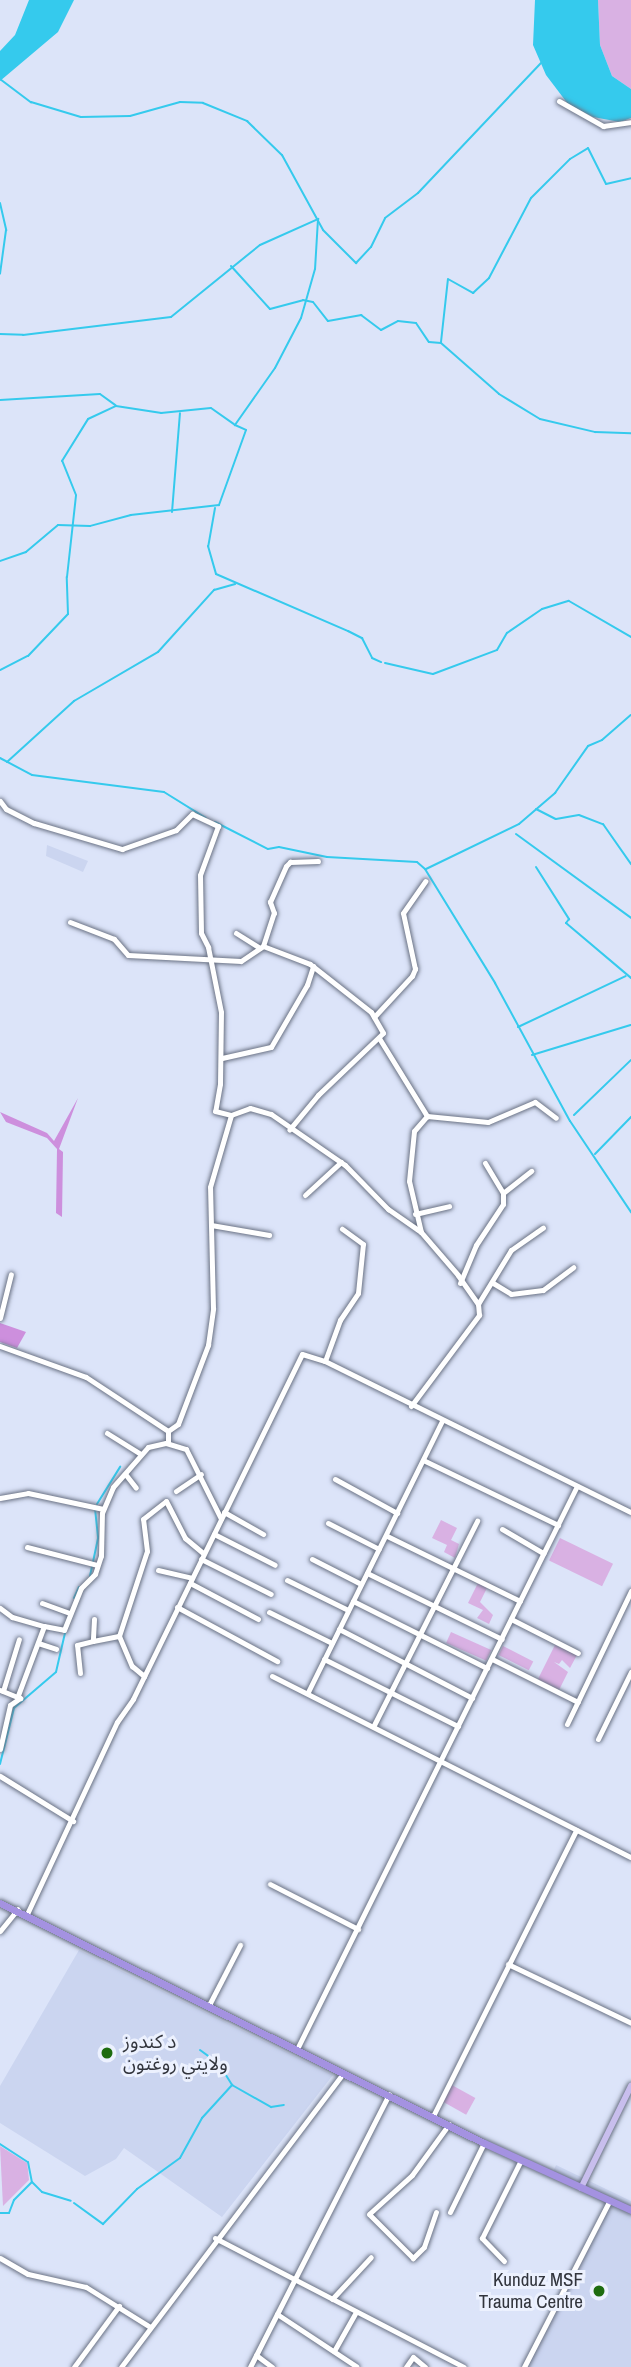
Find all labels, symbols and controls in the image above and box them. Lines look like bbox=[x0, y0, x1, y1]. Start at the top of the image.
place label: د کندوز ولایتي روغتون bbox=[123, 2031, 228, 2075]
marker: د کندوز ولایتي روغتون bbox=[97, 2043, 117, 2063]
place label: Kunduz MSF Trauma Centre bbox=[479, 2269, 583, 2313]
marker: Kunduz MSF Trauma Centre bbox=[589, 2281, 609, 2301]

